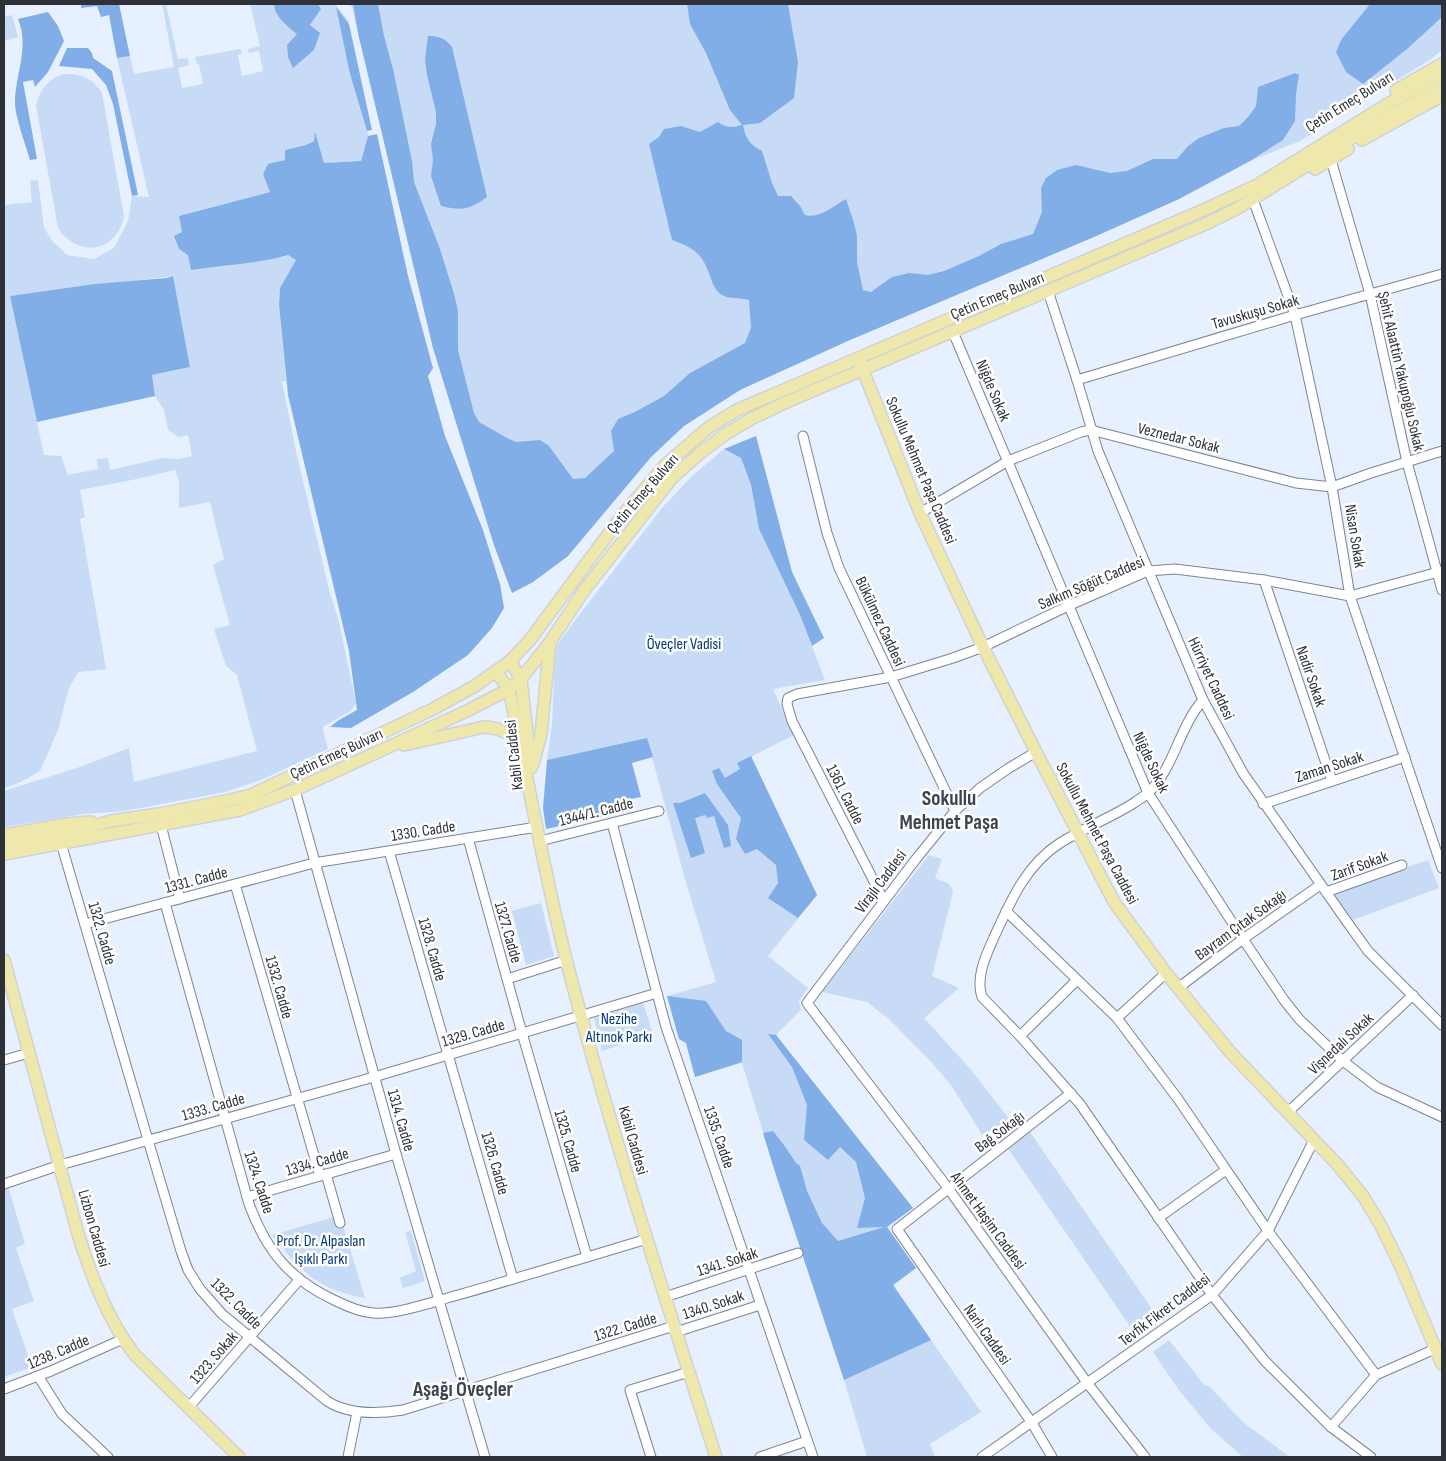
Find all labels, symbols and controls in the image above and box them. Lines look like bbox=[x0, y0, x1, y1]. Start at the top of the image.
street label: Çetin Emeç Bulvarı bbox=[1302, 68, 1397, 137]
street label: Çetin Emeç Bulvarı bbox=[948, 268, 1047, 325]
street label: Şehit Alaattin Yakupoğlu Sokak bbox=[1373, 289, 1428, 453]
street label: Tavuskuşu Sokak bbox=[1210, 291, 1301, 334]
street label: Niğde Sokak bbox=[971, 357, 1014, 424]
street label: Sokullu Mehmet Paşa Caddesi bbox=[881, 394, 960, 547]
street label: Veznedar Sokak bbox=[1136, 419, 1222, 458]
street label: Çetin Emeç Bulvarı bbox=[603, 450, 683, 538]
street label: Nisan Sokak bbox=[1340, 503, 1369, 569]
street label: Salkım Söğüt Caddesi bbox=[1035, 552, 1148, 614]
street label: Bükülmez Caddesi bbox=[851, 574, 909, 669]
street label: Hürriyet Caddesi bbox=[1183, 634, 1238, 723]
park label: Öveçler Vadisi bbox=[647, 635, 721, 654]
street label: Nadir Sokak bbox=[1291, 644, 1330, 709]
street label: Kabil Caddesi bbox=[501, 719, 528, 791]
street label: Çetin Emeç Bulvarı bbox=[287, 725, 386, 784]
street label: Niğde Sokak bbox=[1128, 729, 1173, 796]
street label: Zaman Sokak bbox=[1293, 748, 1366, 787]
street label: Sokullu Mehmet Paşa Caddesi bbox=[1051, 760, 1142, 908]
street label: 1361. Cadde bbox=[822, 762, 868, 828]
district label: Sokullu Mehmet Paşa bbox=[899, 786, 999, 835]
street label: 1344/1. Cadde bbox=[557, 794, 635, 831]
street label: 1330. Cadde bbox=[390, 817, 457, 846]
street label: Virajlı Caddesi bbox=[851, 847, 911, 917]
street label: Zarif Sokak bbox=[1328, 847, 1391, 885]
street label: 1331. Cadde bbox=[163, 863, 230, 898]
street label: Bayram Çıtak Sokağı bbox=[1192, 886, 1290, 965]
street label: 1322. Cadde bbox=[84, 900, 120, 967]
street label: 1327. Cadde bbox=[490, 900, 525, 965]
street label: 1328. Cadde bbox=[413, 916, 450, 983]
street label: 1332. Cadde bbox=[261, 954, 297, 1021]
street label: Vişnedalı Sokak bbox=[1304, 1009, 1378, 1079]
park label: Nezihe Altınok Parkı bbox=[585, 1010, 652, 1047]
street label: 1329. Cadde bbox=[440, 1015, 507, 1051]
street label: 1314. Cadde bbox=[383, 1087, 418, 1154]
street label: 1333. Cadde bbox=[180, 1089, 247, 1125]
street label: Kabil Caddesi bbox=[614, 1104, 651, 1177]
street label: 1335. Cadde bbox=[699, 1104, 738, 1171]
street label: Bağ Sokağı bbox=[971, 1107, 1029, 1157]
street label: 1325. Cadde bbox=[550, 1108, 586, 1175]
street label: 1326. Cadde bbox=[477, 1130, 513, 1197]
street label: 1334. Cadde bbox=[284, 1144, 351, 1180]
street label: 1324. Cadde bbox=[240, 1149, 278, 1216]
street label: Ahmet Haşim Caddesi bbox=[945, 1168, 1030, 1273]
street label: Lizbon Caddesi bbox=[73, 1188, 114, 1269]
park label: Prof. Dr. Alpaslan Işıklı Parkı bbox=[277, 1232, 365, 1269]
street label: 1341. Sokak bbox=[695, 1244, 760, 1281]
street label: Tevfik Fikret Caddesi bbox=[1115, 1270, 1214, 1351]
street label: 1322. Cadde bbox=[206, 1275, 265, 1334]
street label: 1340. Sokak bbox=[681, 1287, 746, 1324]
street label: Narlı Caddesi bbox=[959, 1301, 1015, 1369]
street label: 1322. Cadde bbox=[592, 1309, 659, 1346]
street label: 1323. Sokak bbox=[186, 1328, 242, 1388]
street label: 1238. Cadde bbox=[25, 1331, 92, 1374]
district label: Aşağı Öveçler bbox=[412, 1377, 514, 1402]

